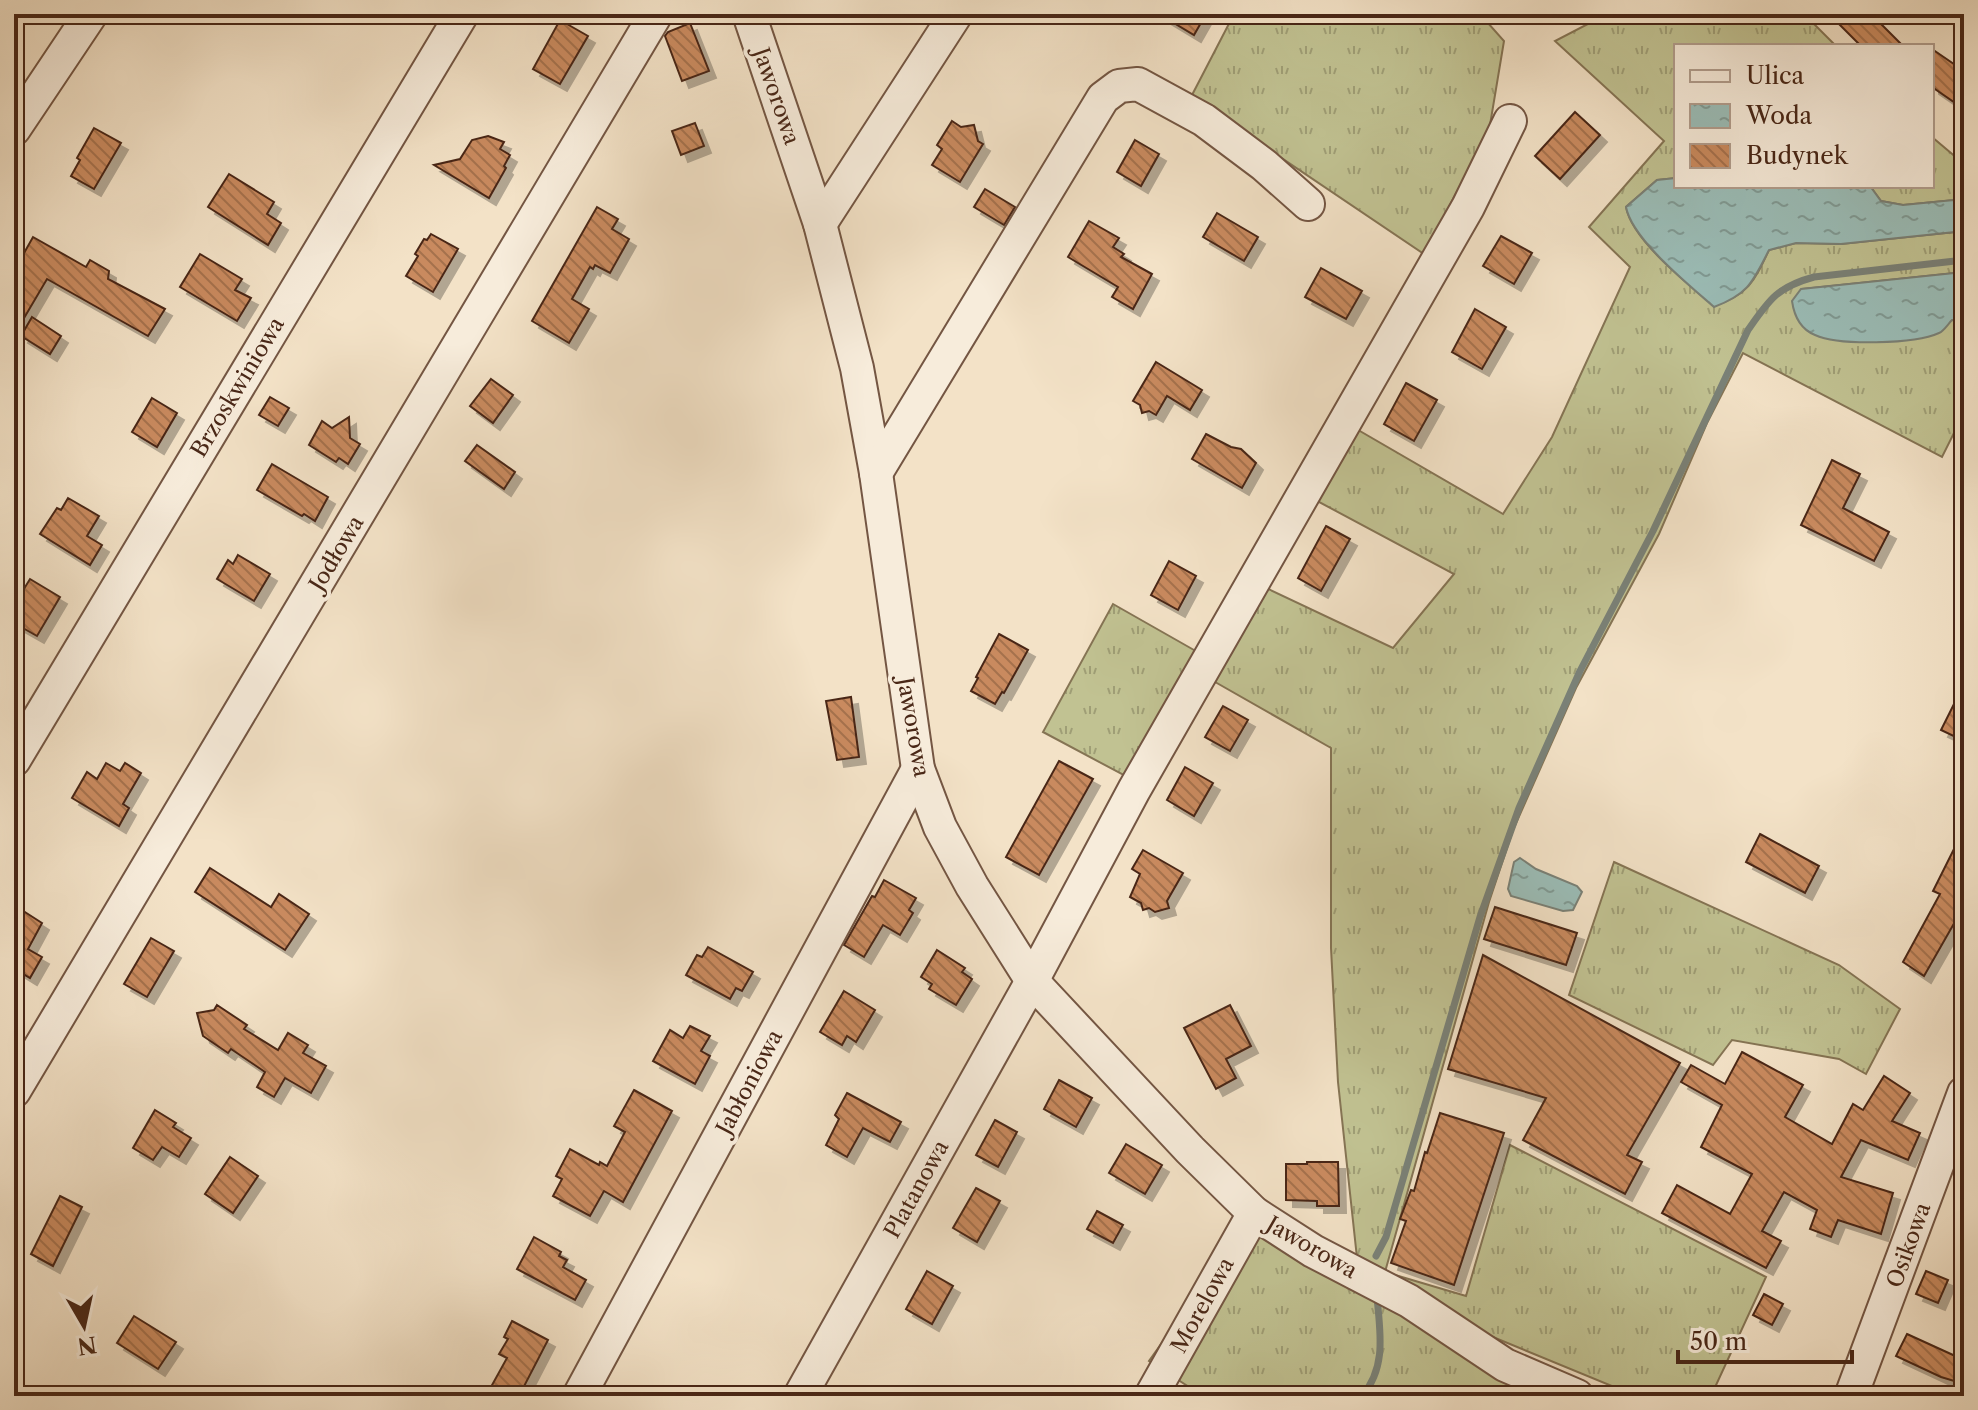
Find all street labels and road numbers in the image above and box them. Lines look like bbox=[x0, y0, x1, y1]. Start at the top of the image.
street label: Jaworowa bbox=[746, 41, 806, 149]
street label: Brzoskwiniowa bbox=[185, 312, 290, 462]
street label: Jodłowa bbox=[302, 510, 370, 598]
street label: Jaworowa bbox=[891, 672, 936, 779]
street label: Jabłoniowa bbox=[709, 1025, 789, 1142]
street label: Platanowa bbox=[878, 1135, 955, 1243]
street label: Osikowa bbox=[1881, 1199, 1936, 1291]
street label: Jaworowa bbox=[1259, 1209, 1362, 1284]
street label: Morelowa bbox=[1165, 1252, 1240, 1358]

